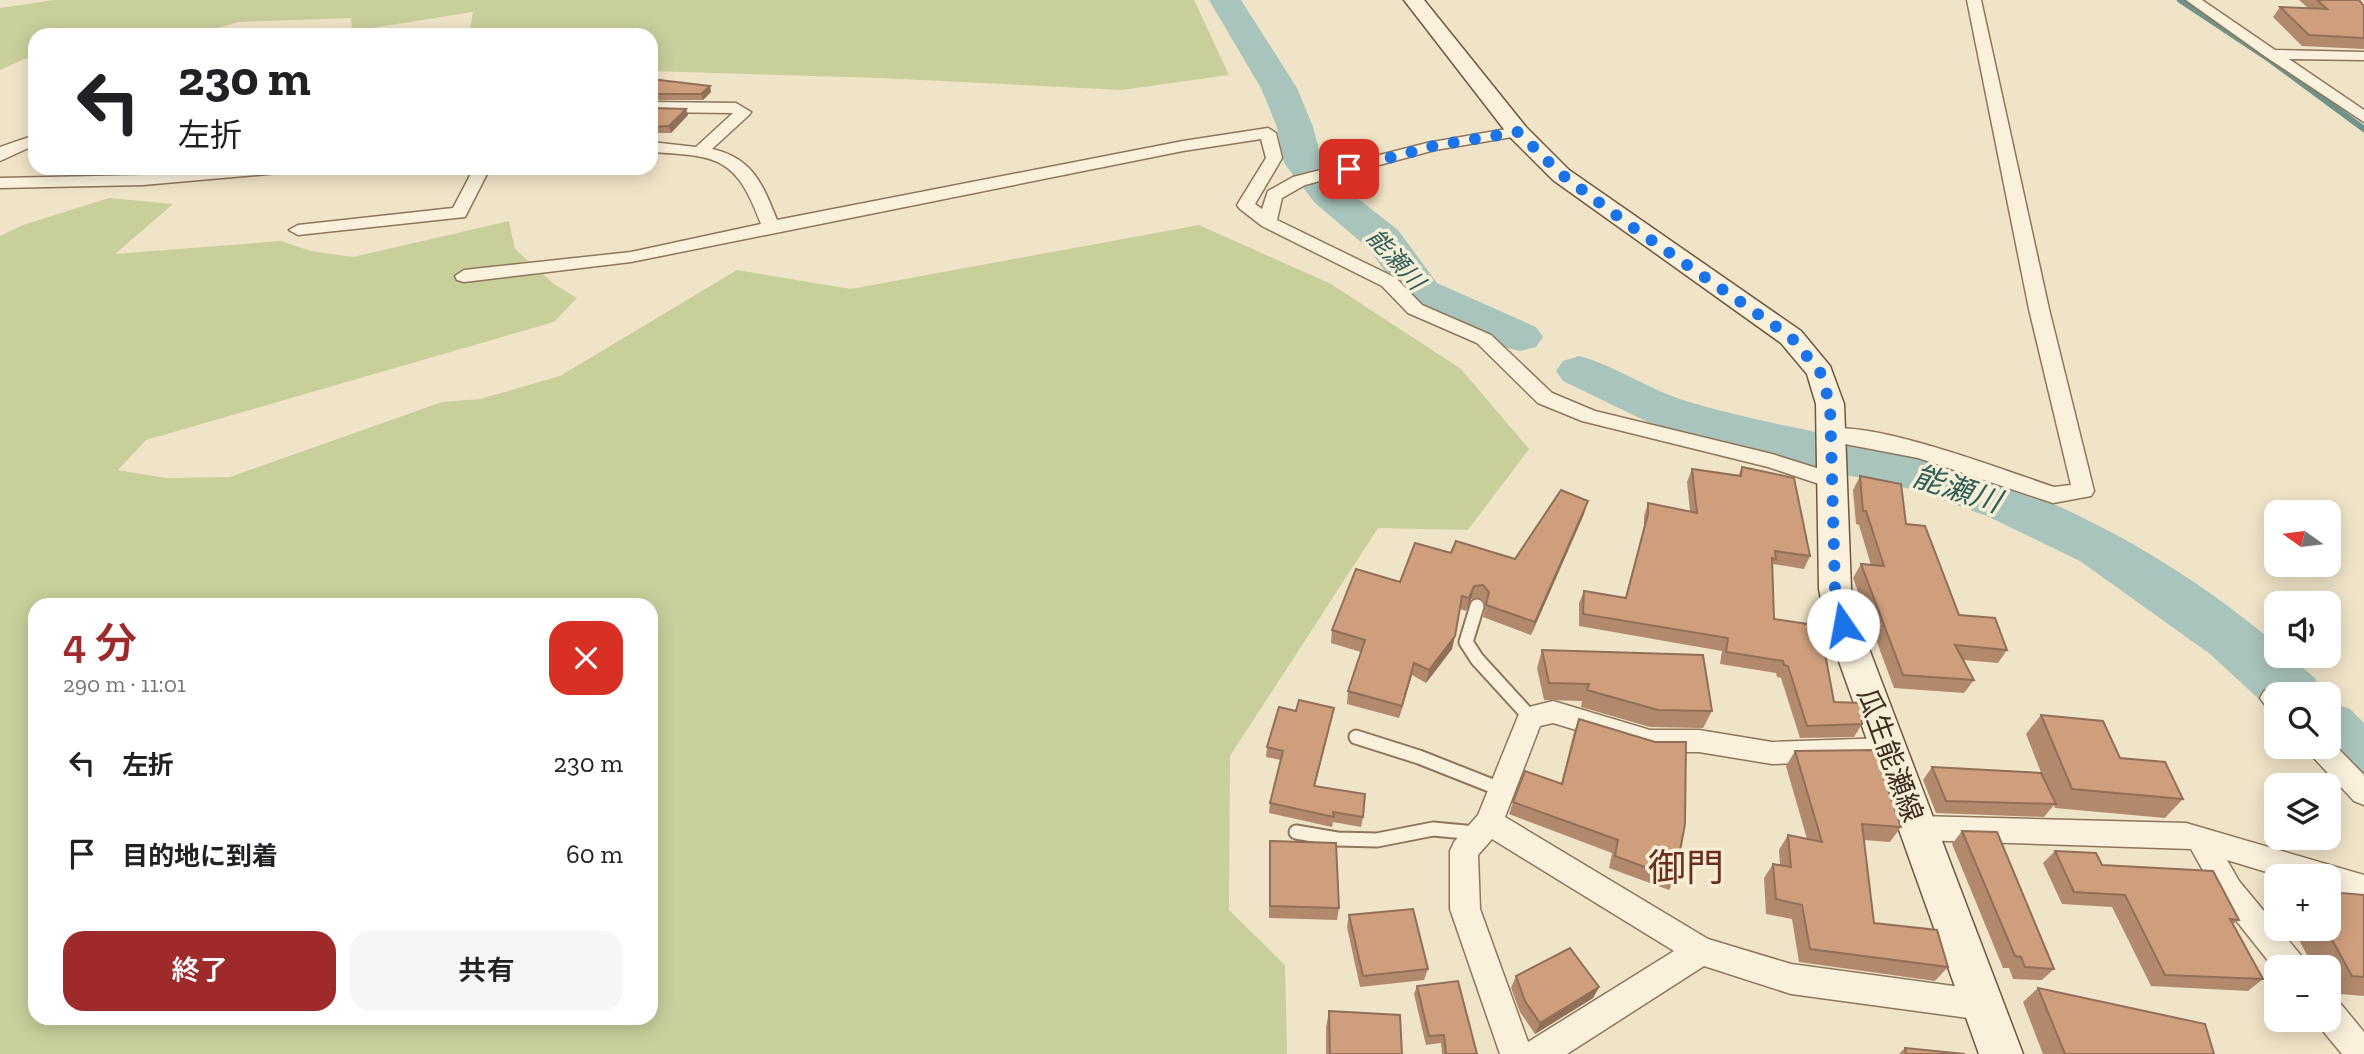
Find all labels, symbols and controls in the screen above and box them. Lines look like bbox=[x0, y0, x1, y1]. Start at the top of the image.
text: 230 m bbox=[178, 49, 311, 108]
icon: left bbox=[63, 56, 154, 147]
text: 左折 bbox=[178, 116, 242, 154]
pin bbox=[1319, 139, 1379, 199]
icon: arrive bbox=[1330, 150, 1368, 188]
water label: 能瀬川 bbox=[1361, 223, 1433, 298]
water label: 能瀬川 bbox=[1909, 458, 2008, 521]
north arrow bbox=[2264, 500, 2342, 578]
map controls bbox=[2264, 500, 2341, 1032]
position arrow bbox=[1806, 588, 1880, 662]
button: sound bbox=[2264, 591, 2341, 668]
text: 4 分 bbox=[63, 618, 137, 669]
button: close bbox=[549, 621, 623, 695]
text: 290 m · 11:01 bbox=[63, 670, 186, 698]
button: search bbox=[2264, 682, 2341, 759]
street label: 瓜生能瀬線 bbox=[1851, 684, 1929, 826]
icon: left bbox=[63, 744, 101, 782]
text: 230 m bbox=[554, 747, 623, 779]
text: 左折 bbox=[122, 749, 174, 781]
button: layers bbox=[2264, 773, 2341, 850]
icon: arrive bbox=[63, 835, 101, 873]
text: 60 m bbox=[566, 838, 623, 870]
text: 目的地に到着 bbox=[122, 840, 278, 872]
district label: 御門 bbox=[1648, 845, 1724, 891]
button: + bbox=[2264, 864, 2341, 941]
button: 終了 bbox=[63, 931, 336, 1011]
button: 共有 bbox=[350, 931, 623, 1011]
button: − bbox=[2264, 955, 2341, 1032]

